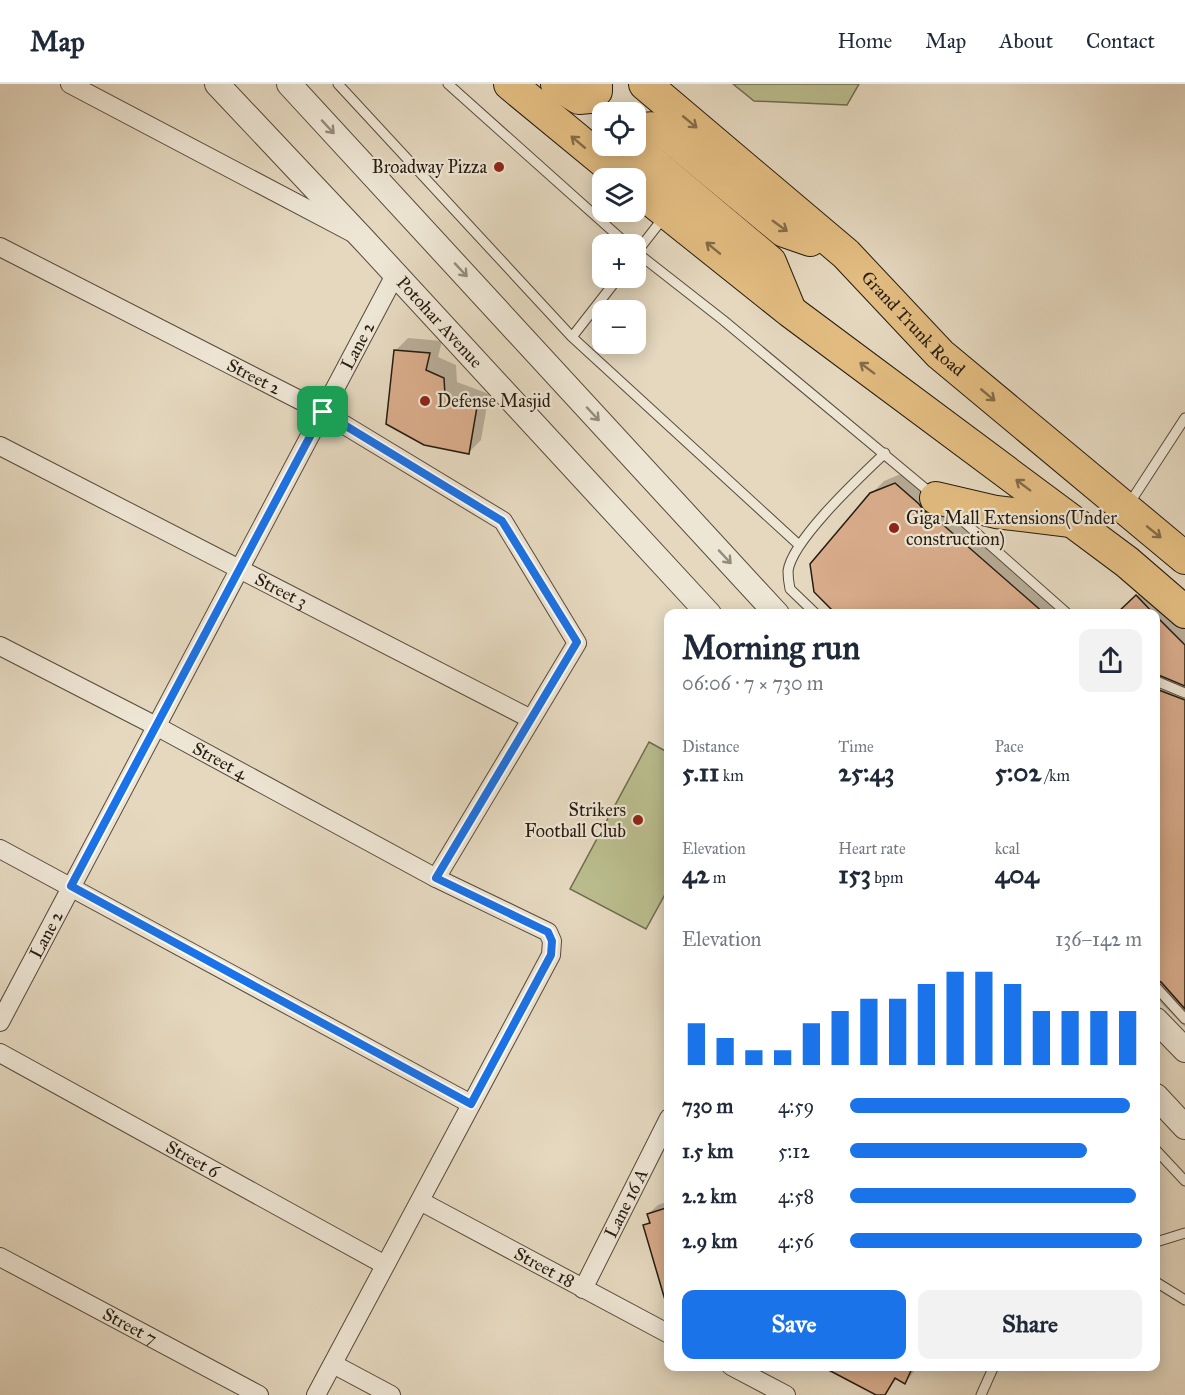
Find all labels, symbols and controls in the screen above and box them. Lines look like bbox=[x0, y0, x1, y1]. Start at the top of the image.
text: Map bbox=[30, 24, 85, 59]
text: Home bbox=[837, 28, 892, 54]
text: Map bbox=[925, 28, 966, 54]
text: About bbox=[999, 28, 1053, 54]
text: Contact bbox=[1086, 28, 1155, 54]
map controls bbox=[592, 102, 646, 354]
button: locate bbox=[592, 102, 646, 156]
one-way arrow bbox=[681, 115, 697, 128]
one-way arrow bbox=[321, 119, 335, 134]
one-way arrow bbox=[571, 135, 586, 149]
place label: Broadway Pizza bbox=[372, 156, 487, 178]
marker: Broadway Pizza bbox=[492, 160, 506, 174]
button: layers bbox=[592, 168, 646, 222]
one-way arrow bbox=[772, 219, 788, 232]
button: + bbox=[592, 234, 646, 288]
one-way arrow bbox=[705, 242, 721, 255]
one-way arrow bbox=[453, 263, 468, 278]
street label: Grand Trunk Road bbox=[857, 266, 969, 381]
street label: Potohar Avenue bbox=[392, 272, 487, 373]
button: − bbox=[592, 300, 646, 354]
street label: Lane 2 bbox=[336, 318, 379, 373]
street label: Street 2 bbox=[223, 354, 285, 400]
one-way arrow bbox=[859, 362, 875, 375]
pin bbox=[297, 386, 348, 437]
one-way arrow bbox=[980, 388, 996, 401]
place label: Defense Masjid bbox=[437, 390, 551, 412]
marker: Defense Masjid bbox=[418, 394, 432, 408]
icon: arrive bbox=[306, 395, 339, 428]
one-way arrow bbox=[586, 406, 600, 421]
one-way arrow bbox=[1016, 479, 1032, 491]
place label: Giga Mall Extensions(Under construction) bbox=[906, 507, 1117, 551]
marker: Giga Mall Extensions(Under construction) bbox=[887, 521, 901, 535]
one-way arrow bbox=[1146, 526, 1162, 539]
one-way arrow bbox=[718, 550, 732, 565]
street label: Street 3 bbox=[251, 568, 311, 613]
text: Morning run bbox=[682, 628, 860, 668]
button: share bbox=[1079, 629, 1142, 692]
text: 06:06 · 7 × 730 m bbox=[682, 671, 824, 695]
street label: Street 4 bbox=[189, 737, 252, 785]
text: Distance bbox=[682, 737, 739, 756]
text: Time bbox=[838, 737, 874, 756]
text: Pace bbox=[995, 737, 1024, 756]
text: 5.11 bbox=[682, 756, 719, 788]
text: 25:43 bbox=[838, 756, 894, 788]
text: 5:02 bbox=[995, 756, 1041, 788]
text: km bbox=[719, 766, 744, 785]
text: /km bbox=[1041, 766, 1070, 785]
place label: Strikers Football Club bbox=[525, 799, 626, 842]
marker: Strikers Football Club bbox=[631, 813, 645, 827]
text: Elevation bbox=[682, 839, 746, 858]
text: Heart rate bbox=[838, 839, 906, 858]
text: kcal bbox=[995, 839, 1020, 858]
text: 42 bbox=[682, 858, 709, 890]
text: 153 bbox=[838, 858, 871, 890]
text: 404 bbox=[995, 858, 1039, 890]
text: m bbox=[709, 868, 726, 887]
text: bpm bbox=[871, 868, 904, 887]
street label: Lane 2 bbox=[25, 907, 68, 962]
text: Elevation bbox=[682, 927, 761, 951]
text: 136–142 m bbox=[1055, 927, 1142, 951]
text: 730 m bbox=[682, 1094, 733, 1118]
text: 4:59 bbox=[778, 1094, 814, 1118]
street label: Street 6 bbox=[162, 1136, 224, 1183]
text: 1.5 km bbox=[682, 1139, 733, 1163]
text: 5:12 bbox=[778, 1139, 810, 1163]
street label: Lane 16 A bbox=[600, 1165, 653, 1241]
text: 2.2 km bbox=[682, 1184, 737, 1208]
text: 4:58 bbox=[778, 1184, 814, 1208]
text: 2.9 km bbox=[682, 1229, 738, 1253]
text: 4:56 bbox=[778, 1229, 814, 1253]
street label: Street 18 bbox=[510, 1242, 578, 1293]
button: Save bbox=[682, 1290, 906, 1359]
button: Share bbox=[918, 1290, 1142, 1359]
street label: Street 7 bbox=[99, 1303, 161, 1350]

